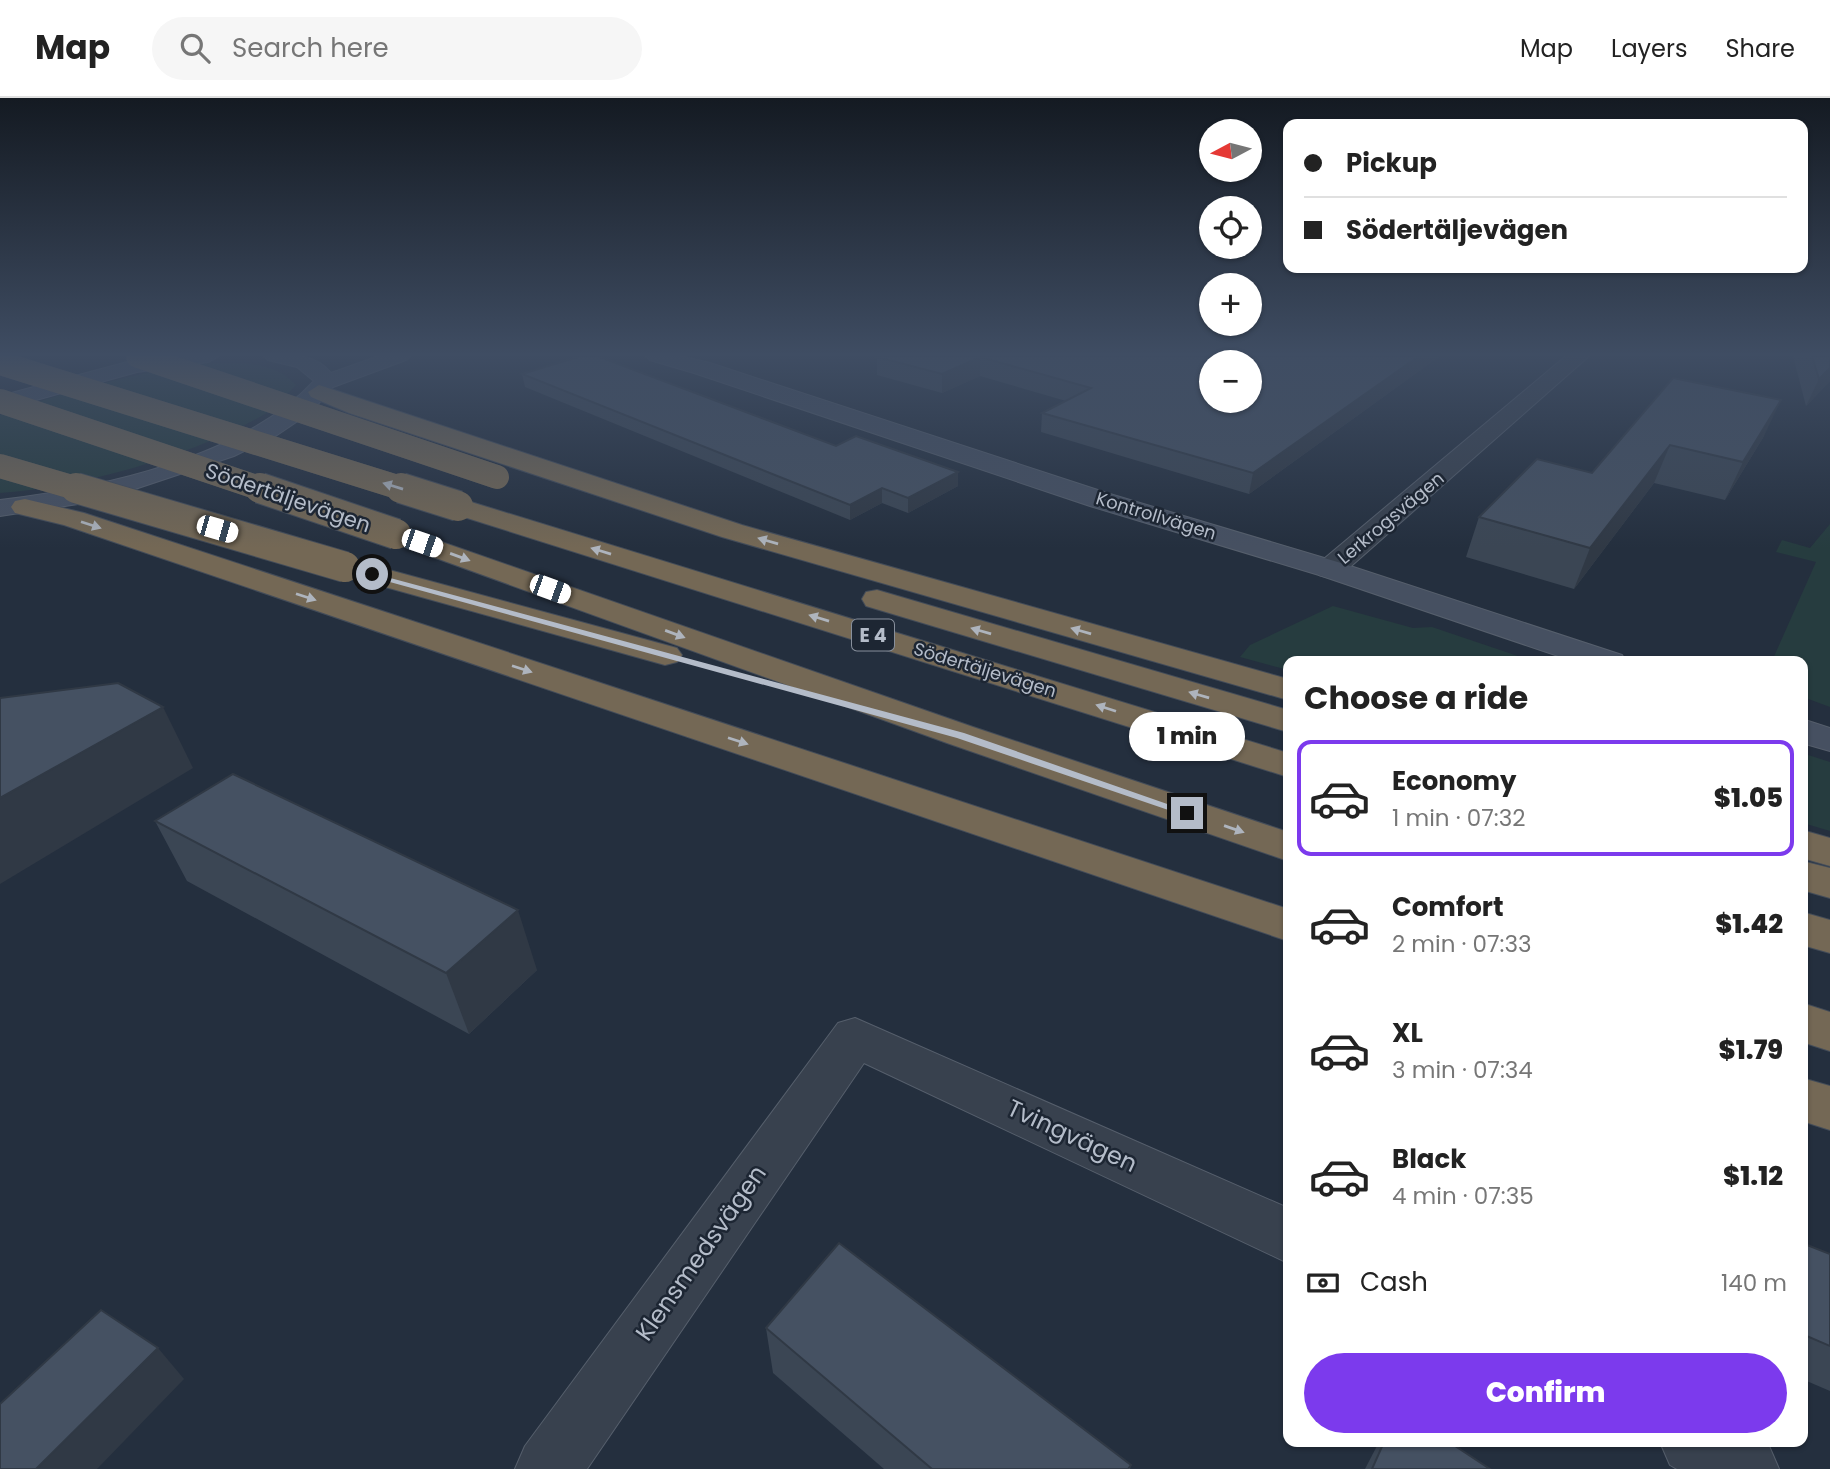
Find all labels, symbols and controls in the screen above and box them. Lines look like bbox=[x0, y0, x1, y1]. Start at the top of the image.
search box bbox=[152, 17, 642, 80]
text: Map bbox=[35, 24, 110, 71]
icon: search bbox=[176, 29, 214, 67]
text: Search here bbox=[232, 30, 389, 66]
text: Map bbox=[1520, 32, 1573, 65]
text: Layers bbox=[1611, 32, 1687, 65]
text: Share bbox=[1725, 32, 1795, 65]
north arrow bbox=[1199, 119, 1262, 182]
map controls bbox=[1199, 119, 1262, 413]
text: Pickup bbox=[1346, 145, 1437, 181]
button: locate bbox=[1199, 196, 1262, 259]
text: Södertäljevägen bbox=[1346, 212, 1568, 248]
button: + bbox=[1199, 273, 1262, 336]
button: − bbox=[1199, 350, 1262, 413]
street label: Södertäljevägen bbox=[202, 456, 375, 539]
street label: Lerkrogsvägen bbox=[1332, 466, 1449, 570]
one-way arrow bbox=[382, 480, 403, 491]
street label: Kontrollvägen bbox=[1093, 485, 1219, 546]
car bbox=[194, 513, 241, 545]
one-way arrow bbox=[80, 520, 101, 531]
car bbox=[399, 526, 446, 560]
one-way arrow bbox=[757, 536, 778, 546]
one-way arrow bbox=[591, 545, 612, 555]
one-way arrow bbox=[450, 552, 471, 563]
route start bbox=[356, 558, 388, 590]
car bbox=[527, 572, 574, 606]
one-way arrow bbox=[296, 592, 317, 603]
one-way arrow bbox=[808, 613, 829, 623]
road number: E 4 bbox=[852, 620, 894, 650]
one-way arrow bbox=[970, 625, 991, 635]
one-way arrow bbox=[1070, 625, 1091, 635]
one-way arrow bbox=[664, 628, 685, 639]
street label: Södertäljevägen bbox=[911, 636, 1060, 703]
one-way arrow bbox=[512, 664, 533, 675]
text: Choose a ride bbox=[1304, 675, 1528, 720]
one-way arrow bbox=[1188, 689, 1209, 699]
one-way arrow bbox=[1095, 702, 1116, 713]
callout: 1 min bbox=[1129, 712, 1245, 760]
text: 1 min bbox=[1157, 720, 1217, 752]
one-way arrow bbox=[728, 736, 749, 747]
text: Economy bbox=[1392, 763, 1516, 799]
icon: car bbox=[1308, 767, 1371, 830]
text: $1.05 bbox=[1714, 780, 1783, 816]
route end bbox=[1171, 797, 1203, 829]
text: 1 min · 07:32 bbox=[1392, 802, 1525, 834]
one-way arrow bbox=[1223, 824, 1244, 834]
text: Comfort bbox=[1392, 889, 1504, 925]
icon: car bbox=[1308, 893, 1371, 956]
text: $1.42 bbox=[1715, 906, 1783, 942]
text: 2 min · 07:33 bbox=[1392, 928, 1532, 960]
text: XL bbox=[1392, 1015, 1423, 1051]
icon: car bbox=[1308, 1019, 1371, 1082]
text: $1.79 bbox=[1719, 1032, 1783, 1068]
text: 3 min · 07:34 bbox=[1392, 1054, 1533, 1086]
street label: Tvingvägen bbox=[1002, 1091, 1143, 1180]
text: Black bbox=[1392, 1141, 1466, 1177]
icon: car bbox=[1308, 1145, 1371, 1208]
street label: Klensmedsvägen bbox=[628, 1158, 774, 1347]
text: $1.12 bbox=[1723, 1158, 1783, 1194]
text: 4 min · 07:35 bbox=[1392, 1180, 1534, 1212]
icon: cash bbox=[1304, 1264, 1342, 1302]
text: Cash bbox=[1360, 1264, 1428, 1300]
text: 140 m bbox=[1721, 1267, 1787, 1299]
button: Confirm bbox=[1304, 1353, 1787, 1433]

